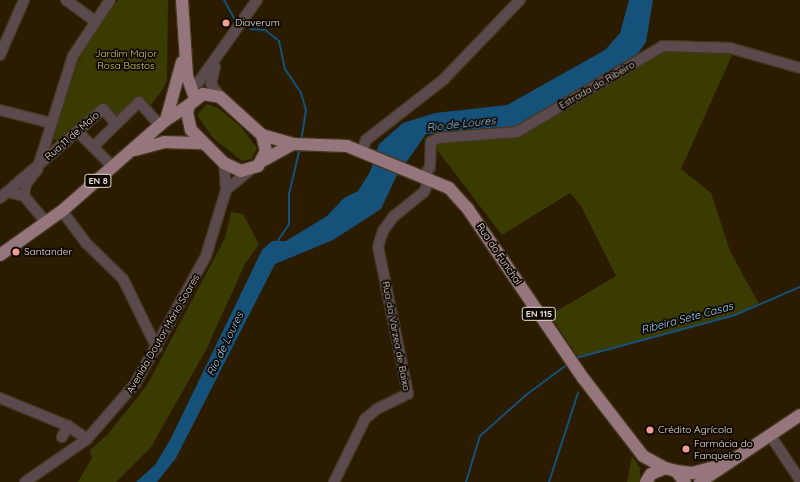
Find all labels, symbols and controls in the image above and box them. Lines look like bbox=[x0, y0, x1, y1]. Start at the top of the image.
marker: Diaverum bbox=[220, 17, 232, 29]
place label: Diaverum bbox=[235, 17, 280, 29]
park label: Jardim Major Rosa Bastos bbox=[95, 47, 157, 70]
street label: Estrada do Ribeiro bbox=[557, 58, 637, 112]
street label: Rua 11 de Maio bbox=[42, 109, 102, 163]
water label: Rio de Loures bbox=[426, 114, 496, 134]
road number: EN 8 bbox=[84, 174, 112, 188]
street label: Rua do Funchal bbox=[474, 221, 524, 287]
place label: Santander bbox=[24, 246, 72, 258]
marker: Santander bbox=[11, 247, 21, 257]
street label: Avenida Doutor Mário Soares bbox=[124, 272, 202, 396]
street label: Rua da Várzea de Baixo bbox=[379, 280, 413, 392]
water label: Ribeira Sete Casas bbox=[639, 299, 735, 337]
road number: EN 115 bbox=[521, 307, 557, 321]
water label: Rio de Loures bbox=[204, 310, 246, 378]
place label: Crédito Agrícola bbox=[658, 424, 732, 436]
marker: Crédito Agrícola bbox=[645, 425, 655, 435]
place label: Farmácia do Fanqueiro bbox=[694, 437, 753, 460]
marker: Farmácia do Fanqueiro bbox=[681, 444, 691, 454]

